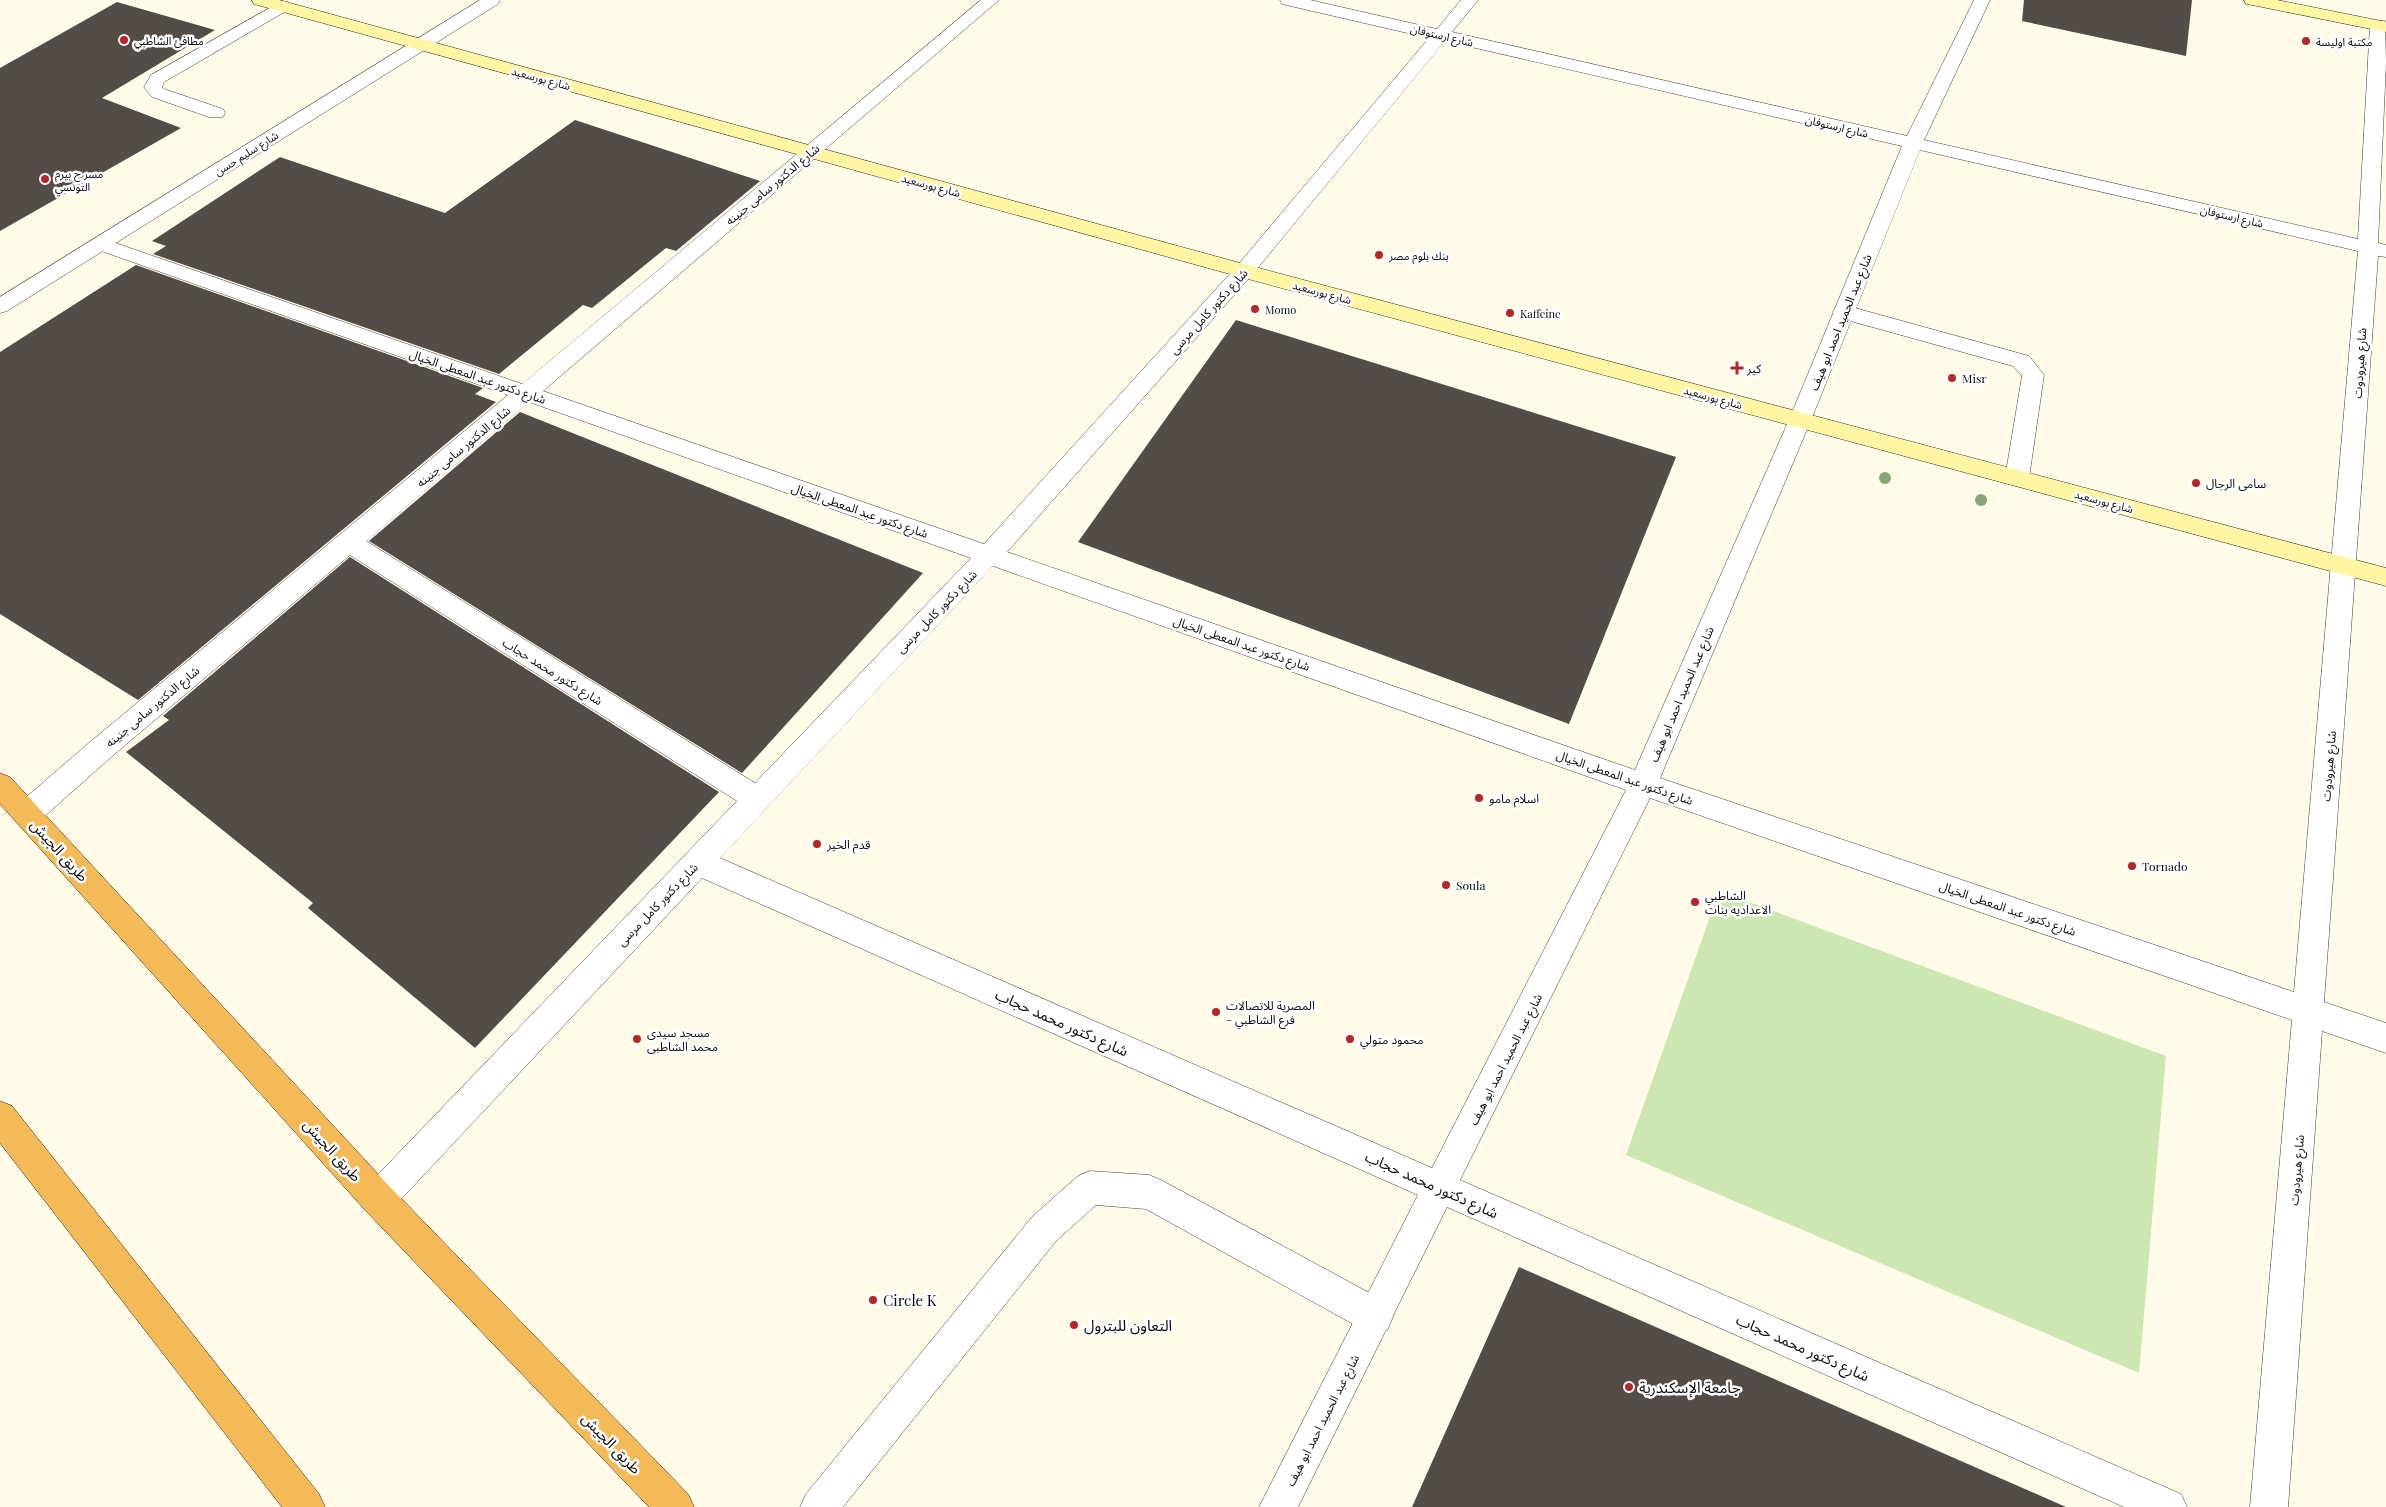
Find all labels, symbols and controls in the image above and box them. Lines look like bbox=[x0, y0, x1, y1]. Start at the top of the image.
street label: شارع ارستوفان bbox=[1409, 20, 1475, 51]
place label: مطافئ الشاطبي bbox=[134, 33, 204, 50]
marker: مطافئ الشاطبي bbox=[118, 34, 130, 46]
place label: مكتبة اوليسة bbox=[2316, 34, 2373, 49]
marker: مكتبة اوليسة bbox=[2300, 35, 2312, 47]
street label: شارع بورسعيد bbox=[510, 63, 572, 94]
street label: شارع ارستوفان bbox=[1804, 111, 1870, 142]
street label: شارع سليم حسن bbox=[211, 127, 282, 180]
street label: شارع الدكتور سامى جنينه bbox=[722, 140, 824, 230]
place label: مسر ح بيرم التونسي bbox=[55, 166, 104, 196]
street label: شارع بورسعيد bbox=[900, 170, 962, 201]
marker: مسر ح بيرم التونسي bbox=[39, 173, 51, 185]
street label: شارع ارستوفان bbox=[2199, 201, 2265, 232]
place label: بنك بلوم مصر bbox=[1388, 248, 1449, 264]
marker: بنك بلوم مصر bbox=[1373, 249, 1385, 261]
street label: شارع عبد الحميد احمد ابو هيف bbox=[1805, 251, 1877, 393]
street label: شارع دكتور كامل مرسى bbox=[1165, 265, 1252, 359]
street label: شارع بورسعيد bbox=[1291, 277, 1353, 308]
place label: Momo bbox=[1265, 302, 1296, 317]
marker: Momo bbox=[1249, 303, 1261, 315]
place label: Kaffeine bbox=[1520, 306, 1561, 321]
marker: Kaffeine bbox=[1504, 307, 1516, 319]
street label: شارع هيرودوت bbox=[2349, 327, 2371, 399]
street label: شارع دكتور عبد المعطى الخيال bbox=[407, 345, 548, 409]
place label: كير bbox=[1746, 360, 1762, 376]
marker: كير bbox=[1731, 362, 1743, 374]
place label: Misr bbox=[1962, 370, 1987, 386]
marker: Misr bbox=[1946, 372, 1958, 384]
street label: شارع بورسعيد bbox=[1682, 382, 1744, 413]
street label: شارع الدكتور سامى جنينه bbox=[413, 402, 515, 492]
place label: سامى الرجال bbox=[2206, 475, 2266, 491]
marker: سامى الرجال bbox=[2190, 477, 2202, 489]
street label: شارع دكتور عبد المعطى الخيال bbox=[789, 479, 930, 543]
street label: شارع بورسعيد bbox=[2073, 486, 2135, 517]
street label: شارع دكتور كامل مرسى bbox=[892, 566, 981, 658]
street label: شارع دكتور عبد المعطى الخيال bbox=[1171, 612, 1312, 676]
street label: شارع عبد الحميد احمد ابو هيف bbox=[1645, 624, 1719, 765]
street label: شارع دكتور محمد حجاب bbox=[499, 634, 606, 710]
street label: شارع الدكتور سامى جنينه bbox=[102, 662, 204, 752]
street label: شارع هيرودوت bbox=[2317, 730, 2341, 802]
street label: شارع دكتور عبد المعطى الخيال bbox=[1554, 746, 1695, 810]
place label: اسلام مامو bbox=[1489, 790, 1539, 808]
marker: اسلام مامو bbox=[1473, 792, 1485, 804]
street label: طريق الجيش bbox=[26, 814, 93, 886]
place label: قدم الخير bbox=[826, 836, 870, 854]
marker: قدم الخير bbox=[811, 838, 823, 850]
place label: Tornado bbox=[2142, 858, 2188, 874]
street label: شارع دكتور كامل مرسى bbox=[613, 859, 702, 951]
marker: Tornado bbox=[2126, 860, 2138, 872]
place label: Soula bbox=[1456, 877, 1485, 893]
street label: شارع دكتور عبد المعطى الخيال bbox=[1937, 877, 2078, 941]
marker: Soula bbox=[1440, 879, 1452, 891]
place label: الشاطبي الاعداديه بنات bbox=[1705, 887, 1771, 917]
marker: الشاطبي الاعداديه بنات bbox=[1689, 896, 1701, 908]
street label: شارع دكتور محمد حجاب bbox=[991, 984, 1132, 1063]
street label: شارع عبد الحميد احمد ابو هيف bbox=[1465, 990, 1547, 1129]
place label: المصرية للاتصالات - فرع الشاطبي bbox=[1226, 997, 1315, 1030]
marker: المصرية للاتصالات - فرع الشاطبي bbox=[1210, 1006, 1222, 1018]
place label: مسجد سيدى محمد الشاطبى bbox=[647, 1024, 718, 1054]
place label: محمود متولي bbox=[1360, 1031, 1424, 1050]
marker: مسجد سيدى محمد الشاطبى bbox=[631, 1033, 643, 1045]
marker: محمود متولي bbox=[1344, 1033, 1356, 1045]
street label: طريق الجيش bbox=[299, 1114, 366, 1186]
street label: شارع هيرودوت bbox=[2285, 1134, 2309, 1206]
street label: شارع دكتور محمد حجاب bbox=[1361, 1146, 1502, 1225]
place label: Circle K bbox=[883, 1290, 937, 1310]
marker: Circle K bbox=[867, 1294, 879, 1306]
street label: شارع دكتور محمد حجاب bbox=[1732, 1309, 1873, 1388]
place label: التعاون للبترول bbox=[1084, 1315, 1172, 1335]
marker: التعاون للبترول bbox=[1068, 1319, 1080, 1331]
street label: شارع عبد الحميد احمد ابو هيف bbox=[1282, 1351, 1364, 1490]
place label: جامعة الإسكندرية bbox=[1639, 1377, 1741, 1398]
marker: جامعة الإسكندرية bbox=[1623, 1381, 1635, 1393]
street label: طريق الجيش bbox=[577, 1408, 646, 1479]

